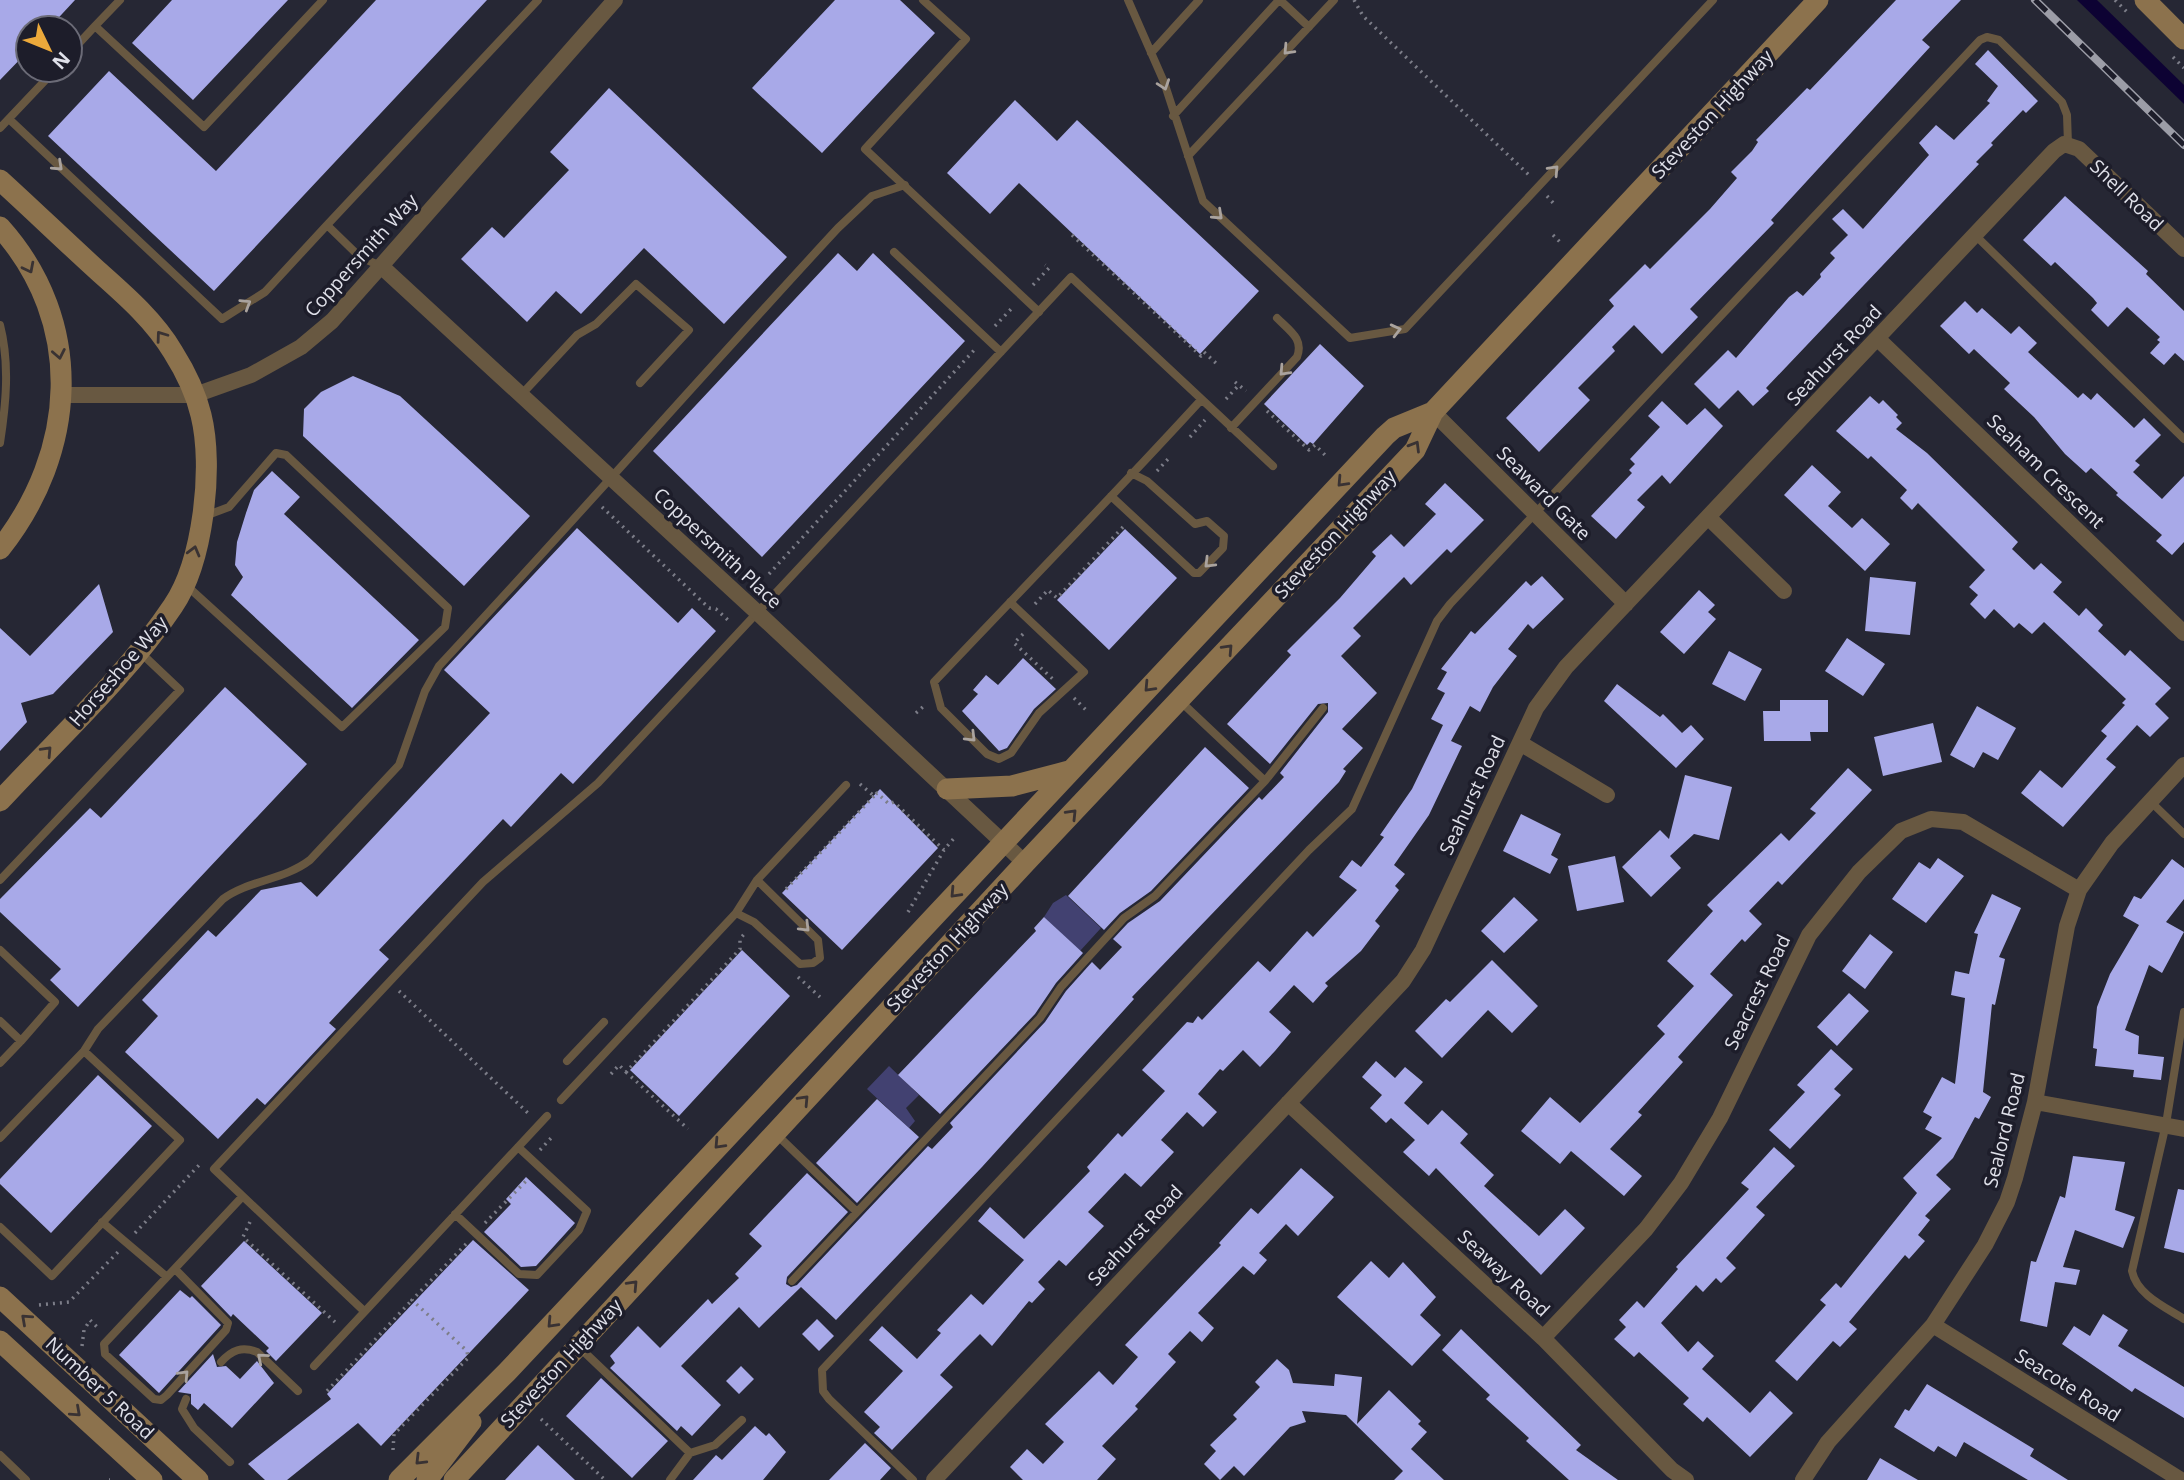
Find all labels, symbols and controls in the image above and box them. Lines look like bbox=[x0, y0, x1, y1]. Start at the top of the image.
north arrow bbox=[14, 14, 84, 84]
one-way arrow bbox=[1283, 42, 1296, 55]
street label: Steveston Highway bbox=[1645, 44, 1779, 184]
text: N bbox=[47, 46, 76, 75]
one-way arrow bbox=[1156, 79, 1170, 91]
street label: Shell Road bbox=[2085, 153, 2169, 237]
one-way arrow bbox=[50, 157, 63, 170]
one-way arrow bbox=[1546, 165, 1559, 178]
street label: Coppersmith Way bbox=[299, 187, 424, 322]
one-way arrow bbox=[1210, 207, 1223, 220]
one-way arrow bbox=[21, 261, 34, 273]
one-way arrow bbox=[238, 299, 251, 312]
street label: Seahurst Road bbox=[1781, 299, 1887, 411]
one-way arrow bbox=[1390, 324, 1402, 338]
one-way arrow bbox=[157, 331, 170, 343]
one-way arrow bbox=[51, 348, 66, 360]
one-way arrow bbox=[1280, 363, 1293, 376]
street label: Seaham Crescent bbox=[1982, 408, 2111, 534]
street label: Seaward Gate bbox=[1491, 440, 1597, 546]
one-way arrow bbox=[1407, 441, 1420, 454]
street label: Steveston Highway bbox=[1268, 464, 1402, 604]
one-way arrow bbox=[1338, 474, 1351, 487]
street label: Coppersmith Place bbox=[648, 482, 788, 614]
one-way arrow bbox=[186, 545, 201, 557]
one-way arrow bbox=[1204, 554, 1217, 567]
street label: Horseshoe Way bbox=[63, 610, 173, 732]
one-way arrow bbox=[1220, 644, 1232, 657]
one-way arrow bbox=[1145, 679, 1158, 692]
one-way arrow bbox=[962, 729, 975, 742]
street label: Seahurst Road bbox=[1433, 731, 1511, 859]
one-way arrow bbox=[38, 746, 51, 759]
one-way arrow bbox=[1063, 809, 1076, 822]
street label: Steveston Highway bbox=[880, 877, 1014, 1017]
one-way arrow bbox=[951, 884, 964, 897]
one-way arrow bbox=[797, 919, 809, 931]
street label: Seacrest Road bbox=[1718, 930, 1796, 1054]
street label: Sealord Road bbox=[1977, 1070, 2031, 1190]
one-way arrow bbox=[796, 1096, 809, 1109]
one-way arrow bbox=[714, 1136, 727, 1149]
street label: Seahurst Road bbox=[1082, 1179, 1188, 1291]
street label: Seaway Road bbox=[1452, 1224, 1556, 1322]
one-way arrow bbox=[625, 1280, 638, 1293]
street label: Steveston Highway bbox=[494, 1293, 628, 1433]
one-way arrow bbox=[21, 1315, 34, 1327]
one-way arrow bbox=[548, 1315, 560, 1328]
street label: Number 5 Road bbox=[40, 1331, 160, 1445]
street label: Seacote Road bbox=[2010, 1342, 2126, 1428]
one-way arrow bbox=[257, 1354, 270, 1366]
one-way arrow bbox=[176, 1370, 189, 1383]
one-way arrow bbox=[68, 1403, 81, 1416]
one-way arrow bbox=[415, 1451, 428, 1464]

